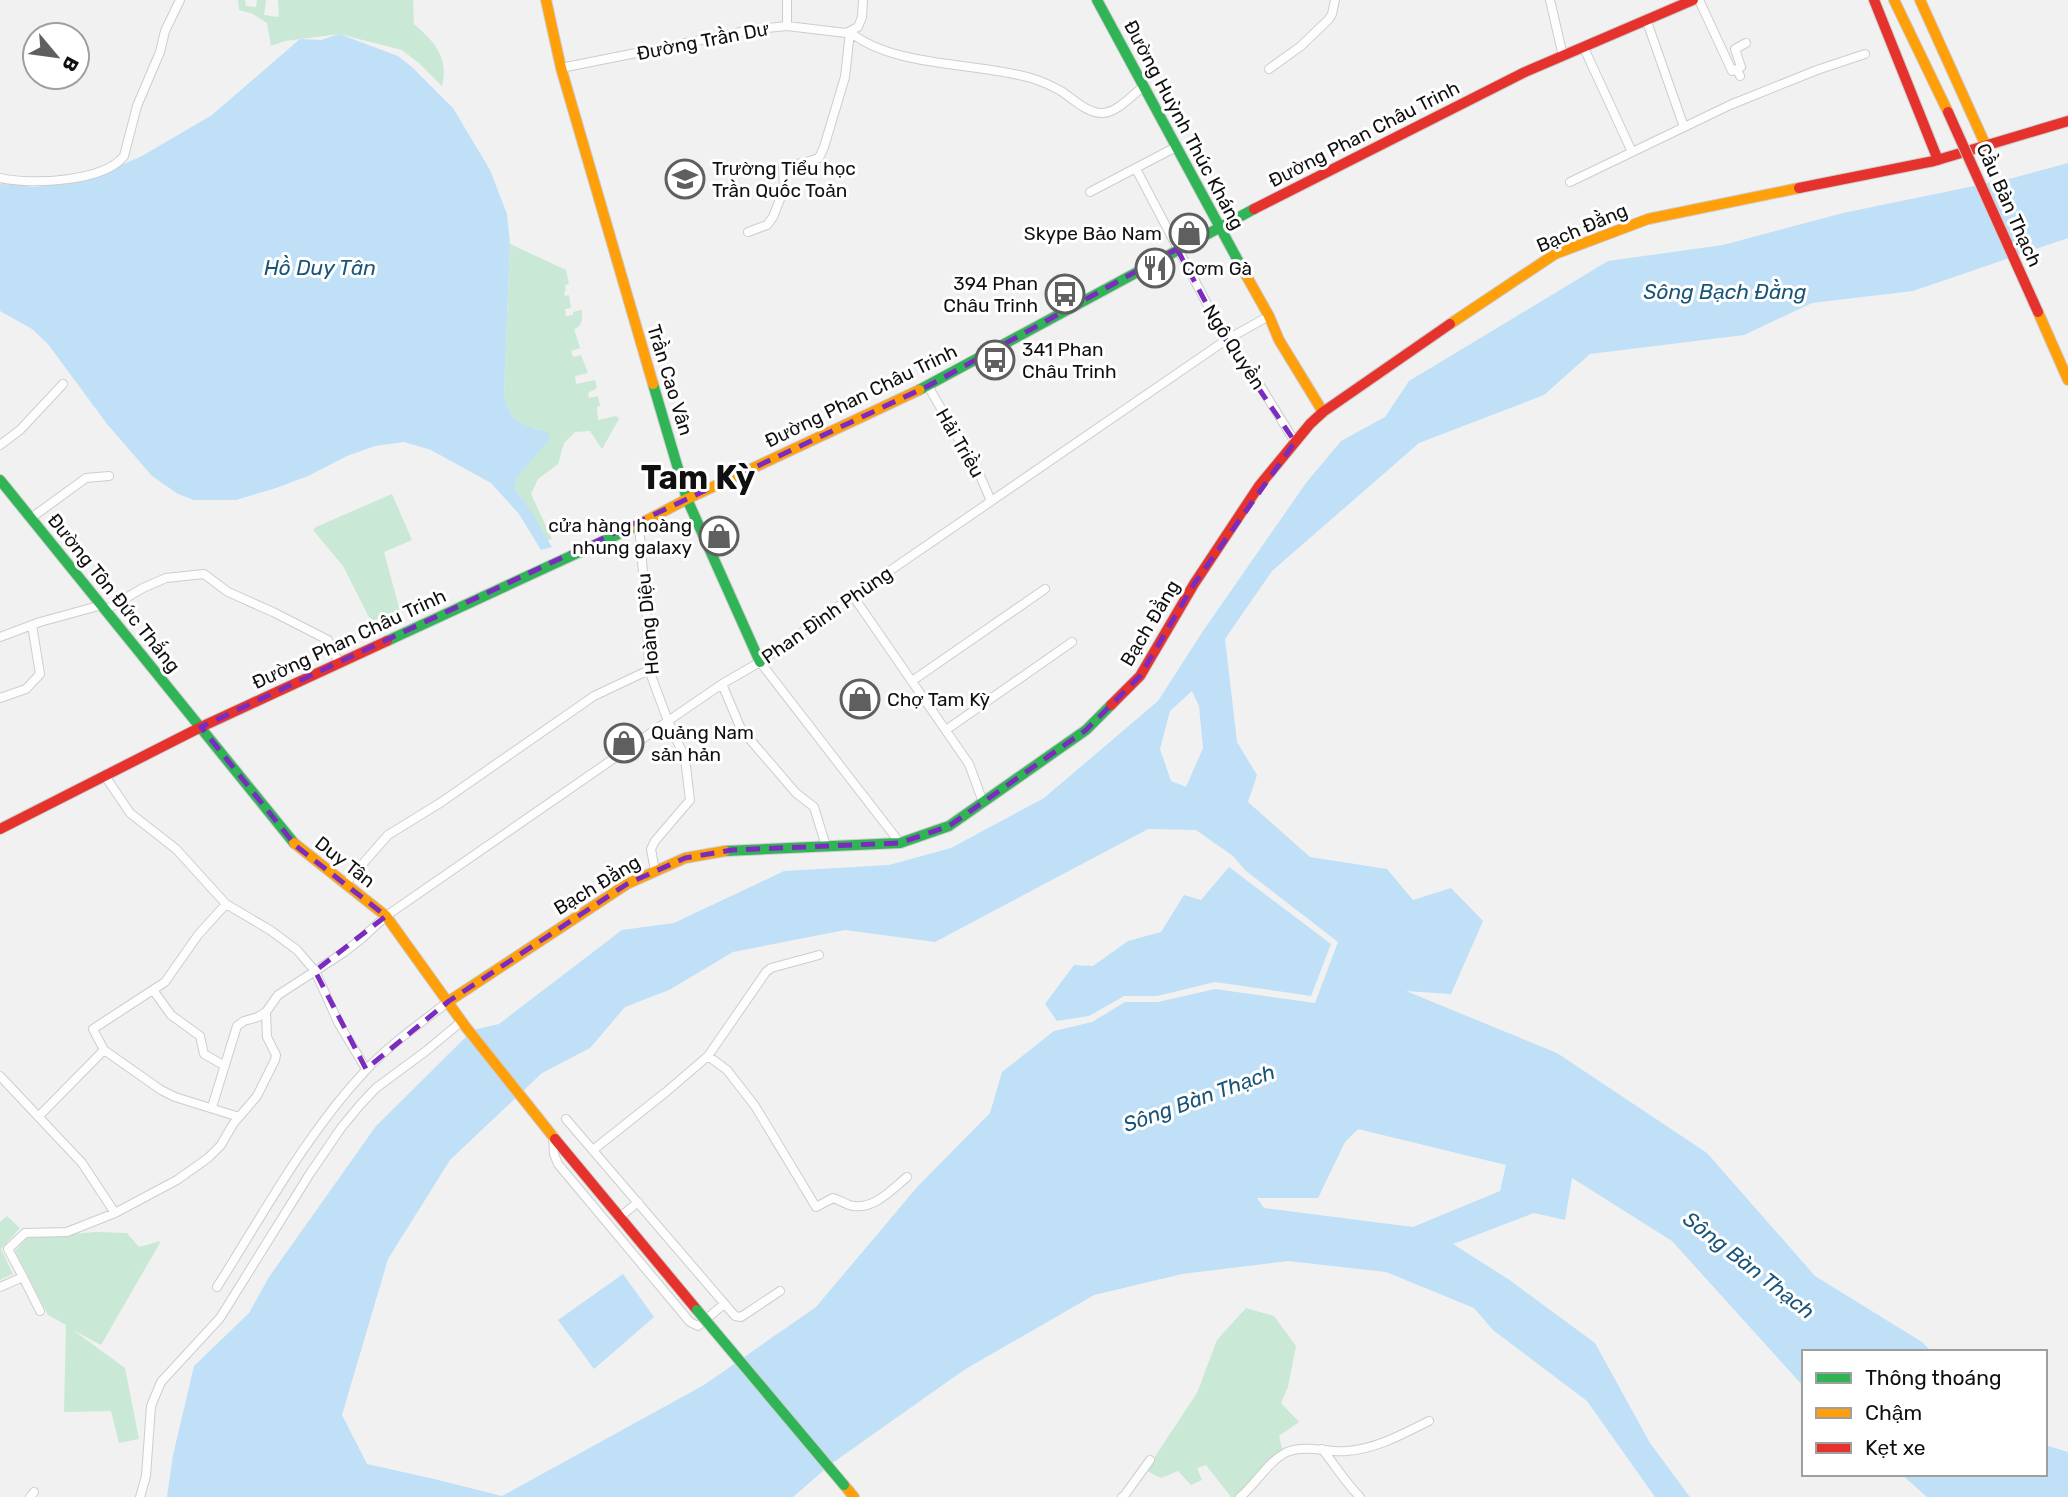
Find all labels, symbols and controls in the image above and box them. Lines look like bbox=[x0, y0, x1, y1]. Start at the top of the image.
street label: Đường Huỳnh Thúc Kháng bbox=[1119, 16, 1249, 234]
street label: Đường Trần Dư bbox=[635, 17, 771, 65]
north arrow bbox=[21, 21, 91, 91]
text: B bbox=[57, 53, 84, 75]
street label: Đường Phan Châu Trinh bbox=[1265, 76, 1463, 192]
street label: Cầu Bàn Thạch bbox=[1971, 140, 2047, 270]
place label: Trường Tiểu học Trần Quốc Toản bbox=[712, 157, 856, 202]
school or university icon: Trường Tiểu học Trần Quốc Toản bbox=[664, 158, 706, 200]
street label: Bạch Đằng bbox=[1533, 199, 1631, 257]
shop icon: Skype Bảo Nam bbox=[1168, 212, 1210, 254]
place label: Skype Bảo Nam bbox=[1024, 222, 1162, 245]
restaurant icon: Cơm Gà bbox=[1134, 247, 1176, 289]
water label: Hồ Duy Tân bbox=[264, 255, 376, 280]
place label: Cơm Gà bbox=[1182, 257, 1252, 280]
place label: 394 Phan Châu Trinh bbox=[943, 272, 1038, 317]
bus stop icon: 394 Phan Châu Trinh bbox=[1044, 273, 1086, 315]
water label: Sông Bạch Đằng bbox=[1643, 279, 1807, 304]
street label: Ngô Quyền bbox=[1198, 300, 1270, 394]
street label: Trần Cao Vân bbox=[642, 322, 698, 438]
place label: 341 Phan Châu Trinh bbox=[1022, 338, 1117, 383]
street label: Đường Phan Châu Trinh bbox=[761, 339, 961, 453]
bus stop icon: 341 Phan Châu Trinh bbox=[974, 339, 1016, 381]
street label: Hải Triều bbox=[931, 404, 989, 482]
district label: Tam Kỳ bbox=[641, 458, 756, 497]
street label: Đường Tôn Đức Thắng bbox=[43, 509, 185, 677]
place label: cửa hàng hoàng nhung galaxy bbox=[548, 514, 692, 559]
shop icon: cửa hàng hoàng nhung galaxy bbox=[698, 515, 740, 557]
street label: Phan Đình Phùng bbox=[757, 561, 897, 669]
street label: Hoàng Diệu bbox=[632, 572, 664, 676]
street label: Bạch Đằng bbox=[1115, 576, 1185, 670]
street label: Đường Phan Châu Trinh bbox=[248, 584, 450, 694]
shop icon: Chợ Tam Kỳ bbox=[839, 678, 881, 720]
place label: Chợ Tam Kỳ bbox=[887, 688, 990, 711]
place label: Quảng Nam sản hản bbox=[651, 721, 754, 766]
shop icon: Quảng Nam sản hản bbox=[603, 722, 645, 764]
street label: Duy Tân bbox=[310, 831, 380, 893]
street label: Bạch Đằng bbox=[550, 850, 644, 920]
water label: Sông Bàn Thạch bbox=[1120, 1059, 1278, 1137]
water label: Sông Bàn Thạch bbox=[1678, 1206, 1820, 1324]
legend bbox=[1802, 1350, 2047, 1476]
text: Thông thoáng bbox=[1865, 1365, 2001, 1390]
text: Chậm bbox=[1865, 1400, 1922, 1425]
text: Kẹt xe bbox=[1865, 1435, 1925, 1460]

